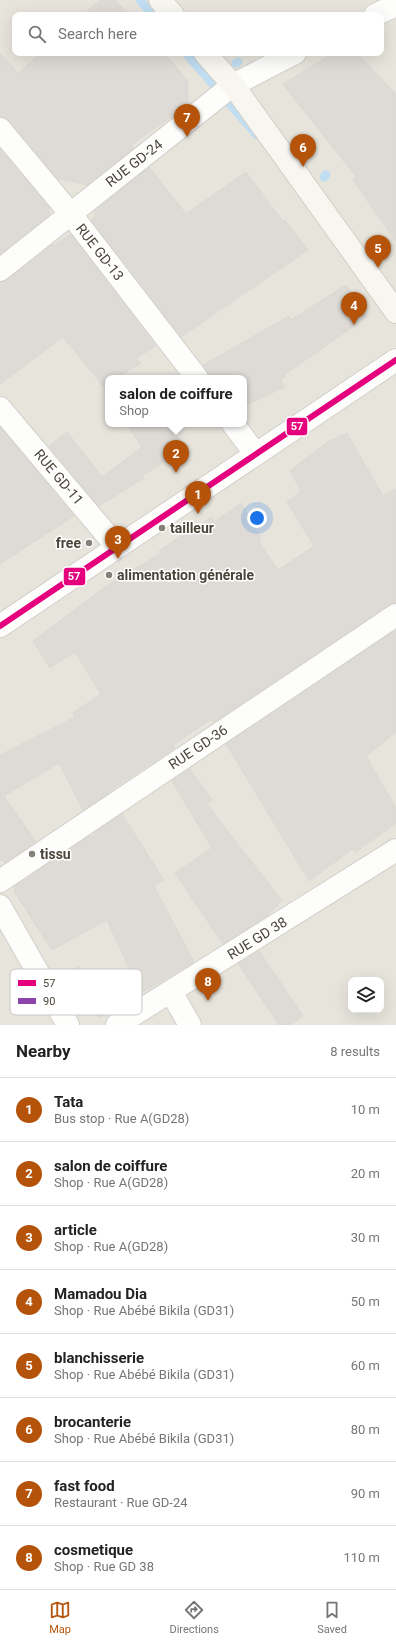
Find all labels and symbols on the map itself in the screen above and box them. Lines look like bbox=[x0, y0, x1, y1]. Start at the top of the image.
pin: 7 bbox=[174, 104, 200, 137]
pin: 6 bbox=[290, 134, 316, 167]
street label: RUE GD-24 bbox=[102, 136, 166, 190]
street label: RUE GD-13 bbox=[73, 220, 127, 284]
pin: 5 bbox=[365, 235, 391, 268]
pin: 4 bbox=[341, 292, 367, 325]
line badge: 57 bbox=[286, 417, 308, 436]
text: 57 bbox=[291, 420, 303, 433]
pin: 2 bbox=[163, 440, 189, 473]
street label: RUE GD-11 bbox=[31, 446, 87, 508]
pin: 1 bbox=[185, 481, 211, 514]
your location bbox=[247, 508, 267, 528]
place label: tailleur bbox=[170, 520, 214, 536]
marker: tailleur bbox=[157, 523, 167, 533]
pin: 3 bbox=[105, 526, 131, 559]
place label: free bbox=[56, 535, 81, 551]
marker: free bbox=[84, 538, 94, 548]
line badge: 57 bbox=[63, 567, 86, 586]
place label: alimentation générale bbox=[117, 567, 254, 583]
text: 57 bbox=[68, 570, 80, 583]
marker: alimentation générale bbox=[104, 570, 114, 580]
street label: RUE GD-36 bbox=[166, 721, 231, 772]
place label: tissu bbox=[40, 846, 71, 862]
marker: tissu bbox=[27, 849, 37, 859]
street label: RUE GD 38 bbox=[224, 913, 290, 963]
pin: 8 bbox=[195, 968, 221, 1001]
legend bbox=[10, 969, 142, 1015]
text: 57 bbox=[43, 977, 55, 990]
text: 90 bbox=[43, 995, 55, 1008]

